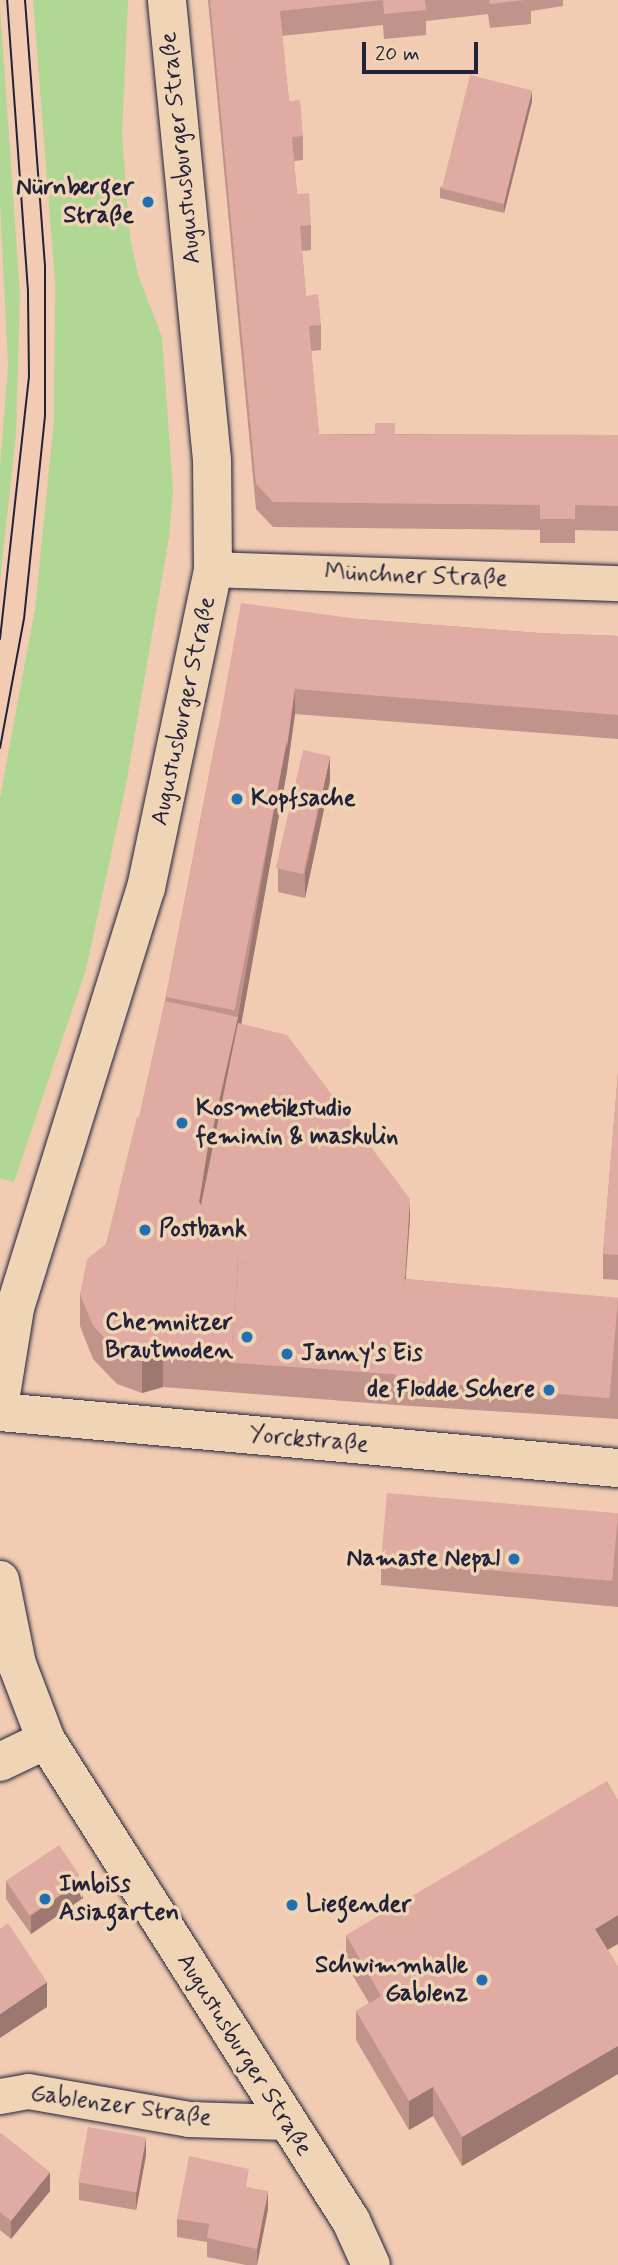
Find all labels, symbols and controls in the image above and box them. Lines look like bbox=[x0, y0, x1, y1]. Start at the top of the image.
scale bar bbox=[366, 28, 482, 72]
street label: Augustusburger Straße bbox=[155, 32, 207, 264]
text: 20 m bbox=[375, 40, 420, 68]
place label: Nürnberger Straße bbox=[16, 174, 134, 230]
marker: Nürnberger Straße bbox=[140, 194, 156, 210]
street label: Münchner Straße bbox=[326, 558, 506, 594]
street label: Augustusburger Straße bbox=[146, 596, 222, 826]
place label: Kopfsache bbox=[251, 785, 356, 813]
marker: Kopfsache bbox=[229, 791, 245, 807]
place label: Kosmetikstudio feminin & maskulin bbox=[196, 1095, 398, 1151]
marker: Kosmetikstudio feminin & maskulin bbox=[174, 1115, 190, 1131]
place label: Postbank bbox=[159, 1216, 247, 1244]
marker: Postbank bbox=[137, 1222, 153, 1238]
place label: Chemnitzer Brautmoden bbox=[105, 1309, 233, 1365]
marker: Chemnitzer Brautmoden bbox=[239, 1329, 255, 1345]
place label: Janny's Eis bbox=[301, 1340, 423, 1368]
marker: Janny's Eis bbox=[279, 1346, 295, 1362]
place label: de Flodde Schere bbox=[367, 1376, 535, 1404]
marker: de Flodde Schere bbox=[541, 1382, 557, 1398]
street label: Yorckstraße bbox=[248, 1420, 370, 1460]
place label: Namaste Nepal bbox=[349, 1545, 500, 1573]
marker: Namaste Nepal bbox=[506, 1551, 522, 1567]
place label: Imbiss Asiagarten bbox=[59, 1871, 179, 1927]
marker: Imbiss Asiagarten bbox=[37, 1891, 53, 1907]
place label: Liegender bbox=[306, 1891, 411, 1919]
marker: Liegender bbox=[284, 1897, 300, 1913]
street label: Augustusburger Straße bbox=[171, 1950, 317, 2160]
place label: Schwimmhalle Gablenz bbox=[315, 1952, 468, 2008]
marker: Schwimmhalle Gablenz bbox=[474, 1972, 490, 1988]
street label: Gablenzer Straße bbox=[29, 2079, 213, 2133]

